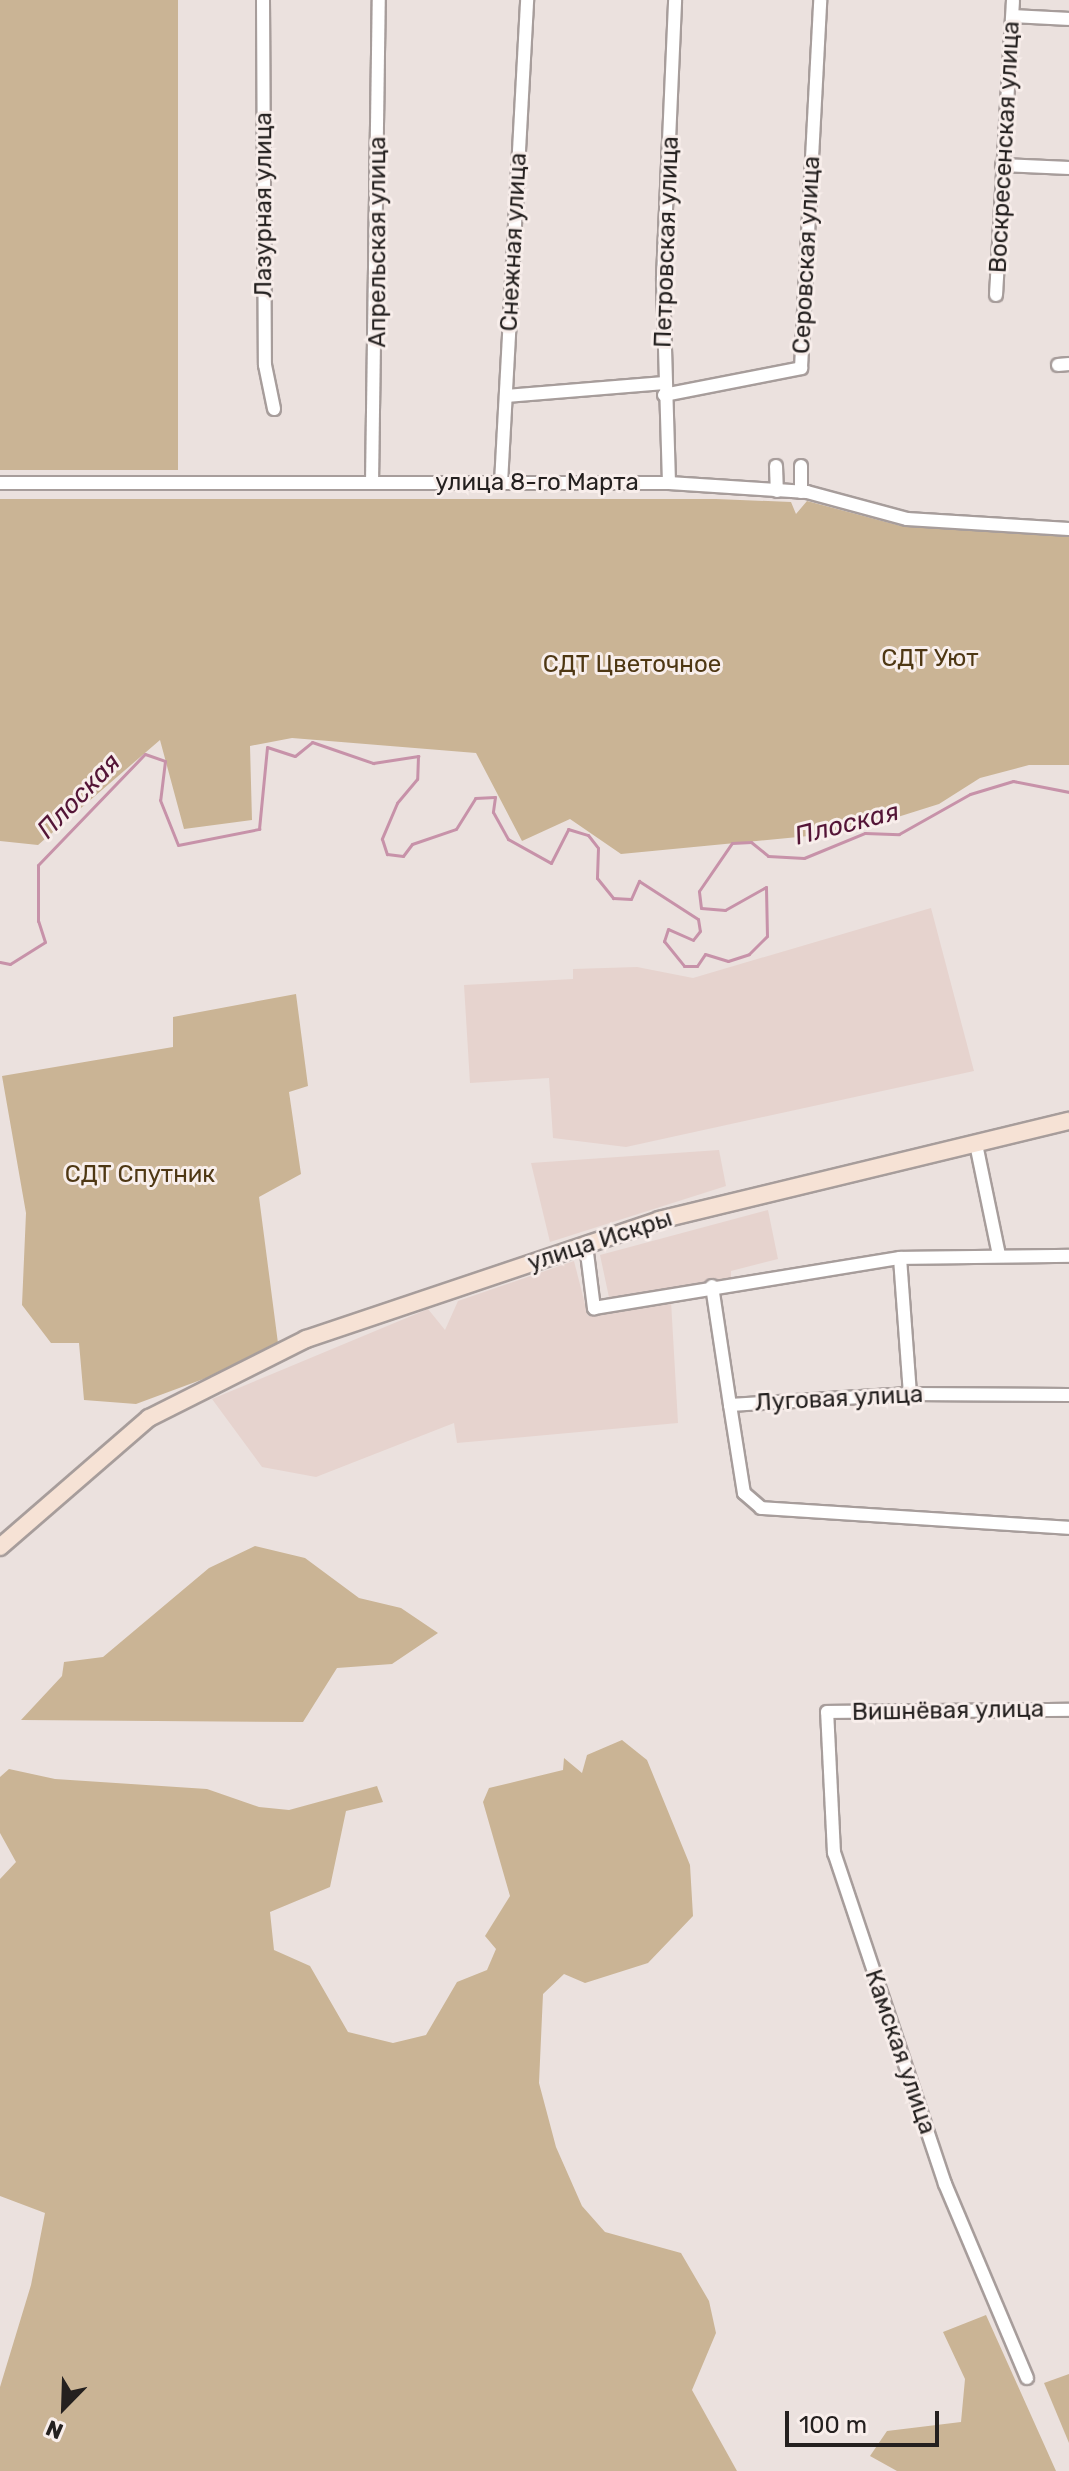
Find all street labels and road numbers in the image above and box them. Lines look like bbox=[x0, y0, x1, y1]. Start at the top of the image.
street label: Воскресенская улица bbox=[984, 20, 1026, 274]
street label: Лазурная улица bbox=[250, 112, 278, 298]
street label: Апрельская улица bbox=[364, 136, 392, 348]
street label: Петровская улица bbox=[649, 136, 685, 348]
street label: Снежная улица bbox=[495, 152, 533, 332]
street label: Серовская улица bbox=[787, 155, 827, 355]
street label: улица 8-го Марта bbox=[435, 469, 639, 497]
street label: улица Искры bbox=[524, 1204, 676, 1278]
street label: Луговая улица bbox=[754, 1380, 924, 1418]
street label: Вишнёвая улица bbox=[852, 1695, 1044, 1727]
street label: Камская улица bbox=[858, 1966, 942, 2138]

